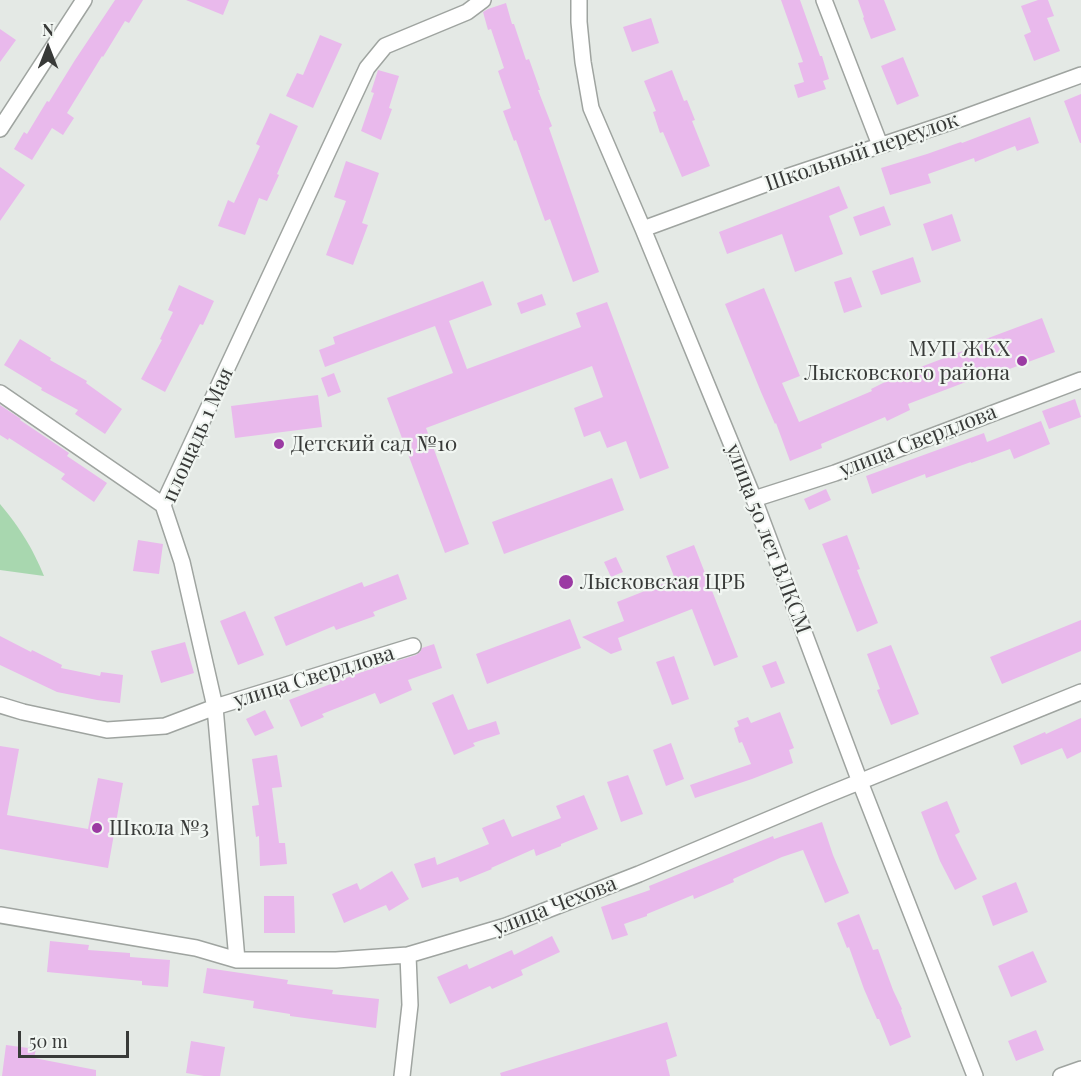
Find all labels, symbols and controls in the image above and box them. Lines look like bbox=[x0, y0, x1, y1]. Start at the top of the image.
north arrow bbox=[18, 18, 78, 78]
text: N bbox=[42, 19, 54, 40]
street label: Школьный переулок bbox=[762, 107, 962, 197]
place label: МУП ЖКХ Лысковского района bbox=[804, 336, 1010, 386]
marker: МУП ЖКХ Лысковского района bbox=[1015, 354, 1029, 368]
street label: площадь 1 Мая bbox=[157, 364, 239, 506]
street label: улица Свердлова bbox=[836, 399, 1000, 483]
place label: Детский сад №10 bbox=[291, 431, 457, 457]
marker: Детский сад №10 bbox=[272, 437, 286, 451]
street label: улица 50 лет ВЛКСМ bbox=[720, 440, 816, 638]
place label: Лысковская ЦРБ bbox=[580, 569, 745, 595]
marker: Лысковская ЦРБ bbox=[557, 573, 575, 591]
street label: улица Свердлова bbox=[231, 641, 397, 713]
place label: Школа №3 bbox=[109, 815, 209, 841]
marker: Школа №3 bbox=[90, 821, 104, 835]
street label: улица Чехова bbox=[490, 871, 620, 941]
scale bar bbox=[21, 1019, 132, 1057]
text: 50 m bbox=[29, 1029, 68, 1053]

